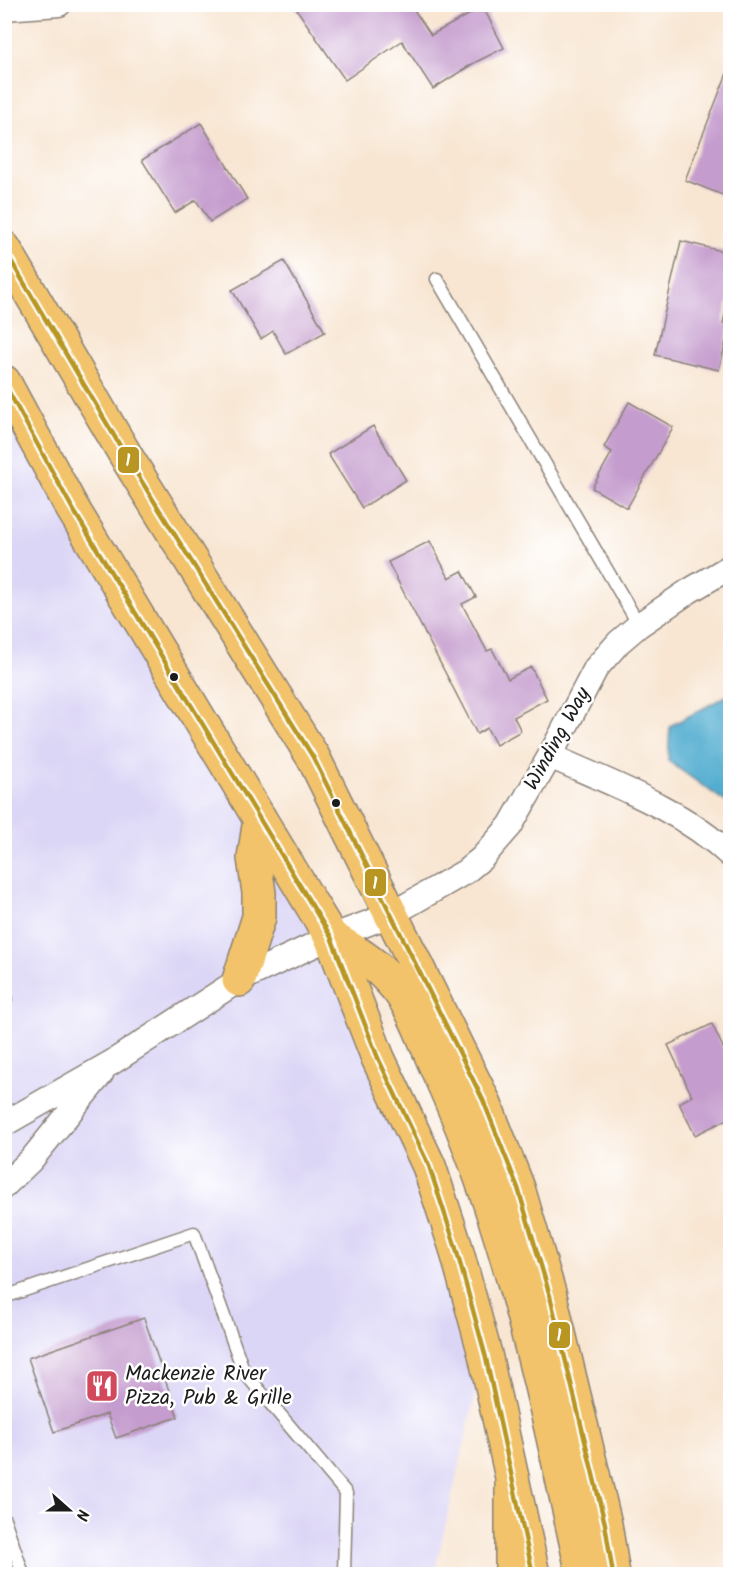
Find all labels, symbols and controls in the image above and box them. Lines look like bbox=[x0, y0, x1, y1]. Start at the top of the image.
line badge: 1 bbox=[117, 446, 140, 474]
text: 1 bbox=[126, 449, 131, 474]
unlabelled marker bbox=[168, 671, 180, 683]
street label: Winding Way bbox=[516, 681, 600, 797]
unlabelled marker bbox=[330, 797, 342, 809]
line badge: 1 bbox=[364, 868, 387, 897]
text: 1 bbox=[373, 872, 378, 897]
line badge: 1 bbox=[548, 1321, 571, 1349]
text: 1 bbox=[557, 1324, 562, 1349]
place label: Mackenzie River Pizza, Pub & Grille bbox=[125, 1358, 292, 1415]
restaurant icon: Mackenzie River Pizza, Pub & Grille bbox=[84, 1368, 120, 1404]
north arrow bbox=[39, 1480, 99, 1540]
text: N bbox=[68, 1506, 95, 1524]

